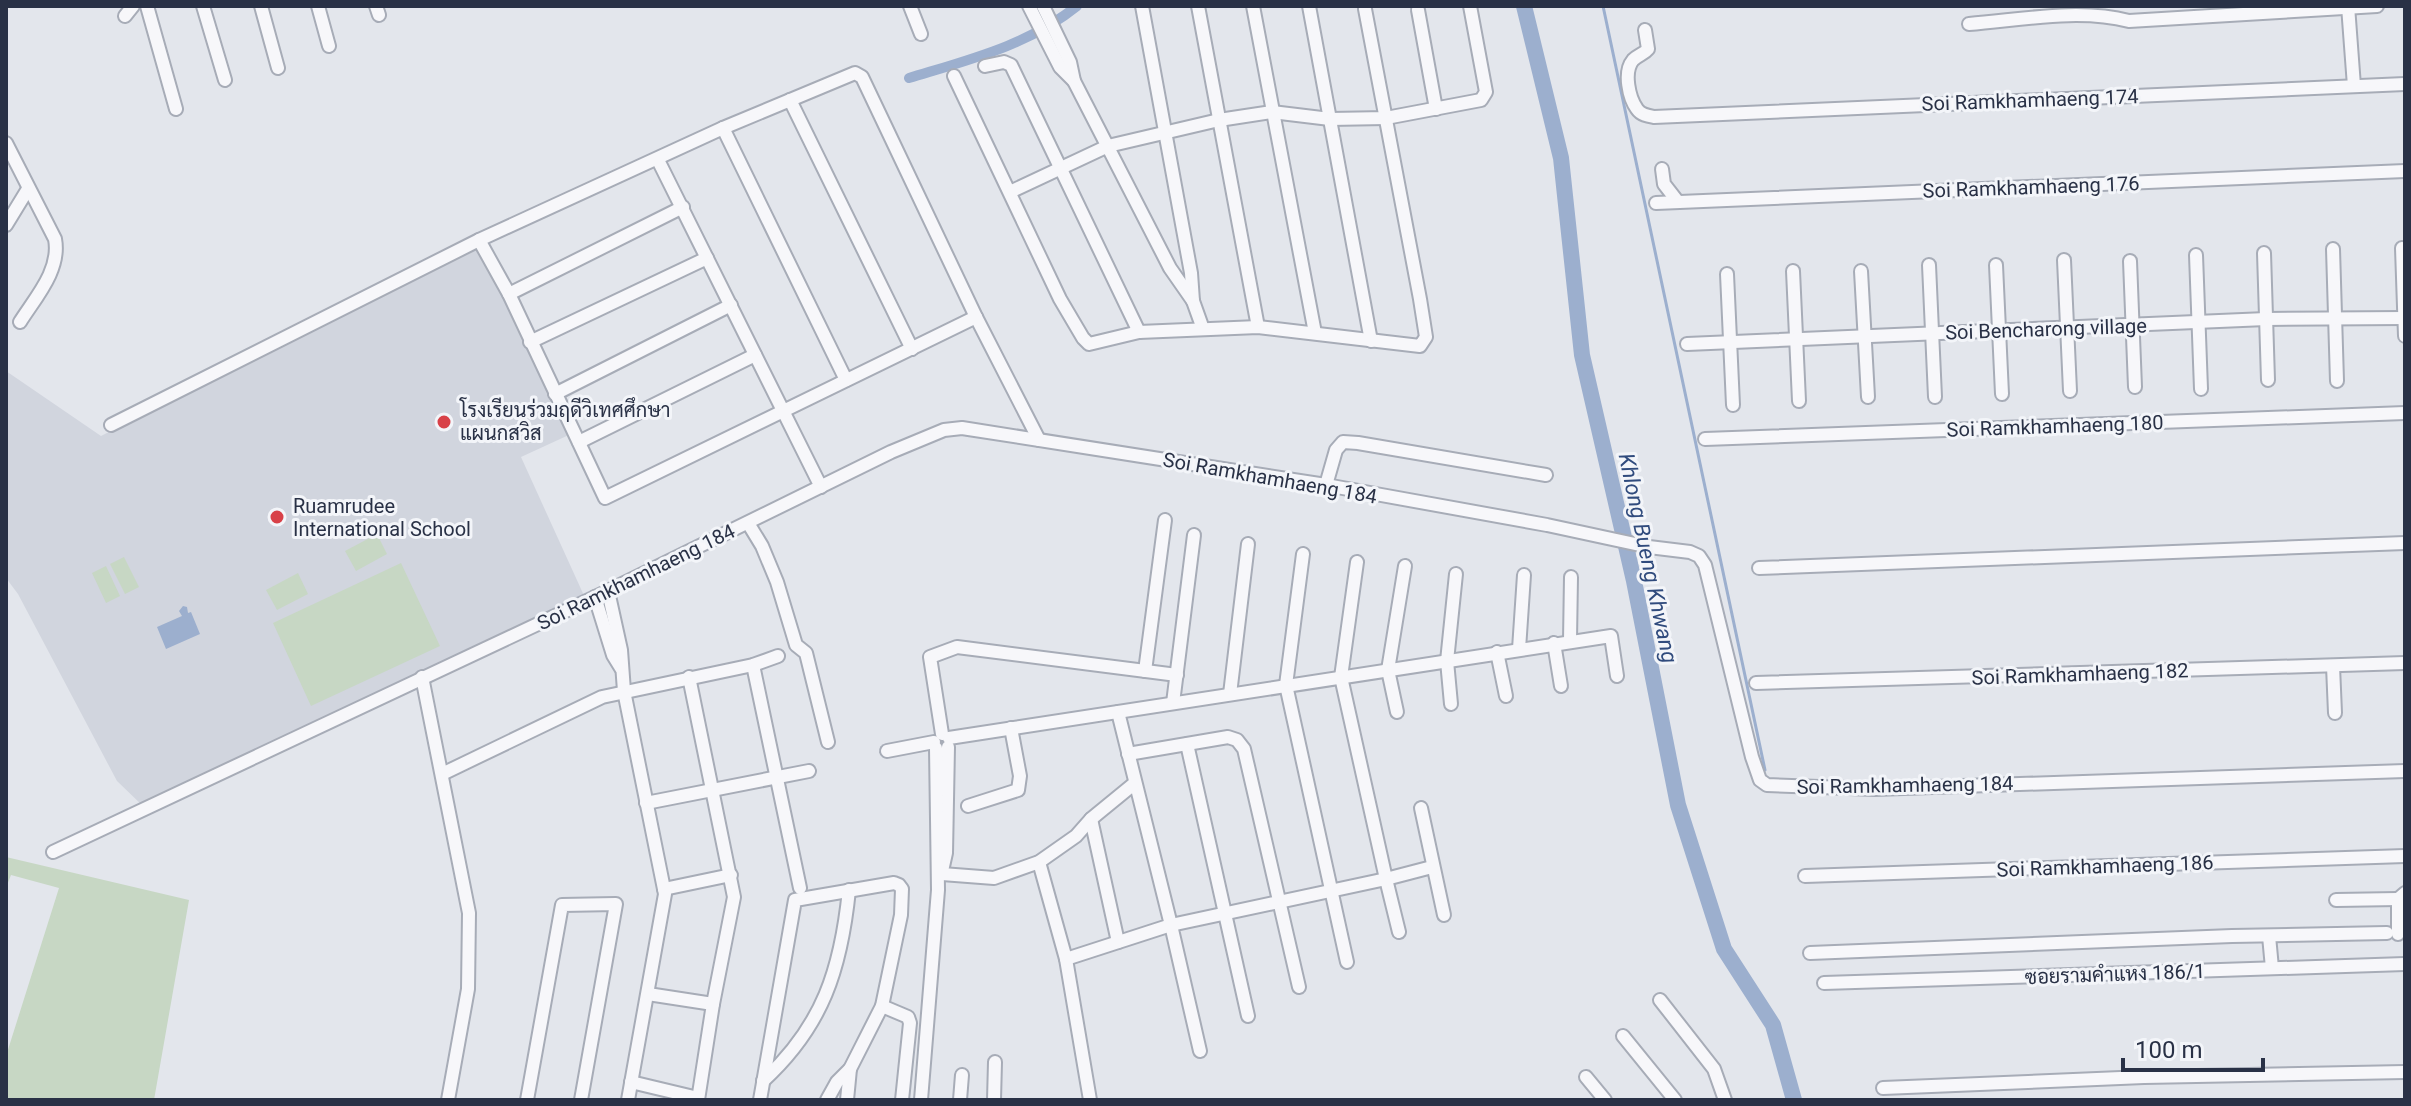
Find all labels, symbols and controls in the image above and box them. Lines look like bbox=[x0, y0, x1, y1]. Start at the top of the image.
street label: Soi Ramkhamhaeng 174 bbox=[1921, 84, 2139, 116]
street label: Soi Ramkhamhaeng 176 bbox=[1922, 171, 2140, 203]
street label: Soi Bencharong village bbox=[1945, 313, 2147, 345]
place label: โรงเรียนร่วมฤดีวิเทศศึกษา แผนกสวิส bbox=[459, 397, 670, 445]
street label: Soi Ramkhamhaeng 180 bbox=[1946, 410, 2164, 442]
marker: โรงเรียนร่วมฤดีวิเทศศึกษา แผนกสวิส bbox=[435, 413, 453, 431]
street label: Soi Ramkhamhaeng 184 bbox=[1161, 447, 1379, 509]
water label: Khlong Bueng Khwang bbox=[1614, 451, 1682, 665]
place label: Ruamrudee International School bbox=[293, 494, 471, 541]
marker: Ruamrudee International School bbox=[268, 508, 286, 526]
street label: Soi Ramkhamhaeng 184 bbox=[533, 519, 739, 635]
street label: Soi Ramkhamhaeng 182 bbox=[1971, 658, 2189, 690]
street label: Soi Ramkhamhaeng 184 bbox=[1796, 771, 2014, 799]
street label: Soi Ramkhamhaeng 186 bbox=[1996, 850, 2214, 882]
street label: ซอยรามคำแหง 186/1 bbox=[2024, 959, 2206, 989]
scale bar bbox=[2123, 1022, 2263, 1072]
text: 100 m bbox=[2135, 1036, 2202, 1064]

